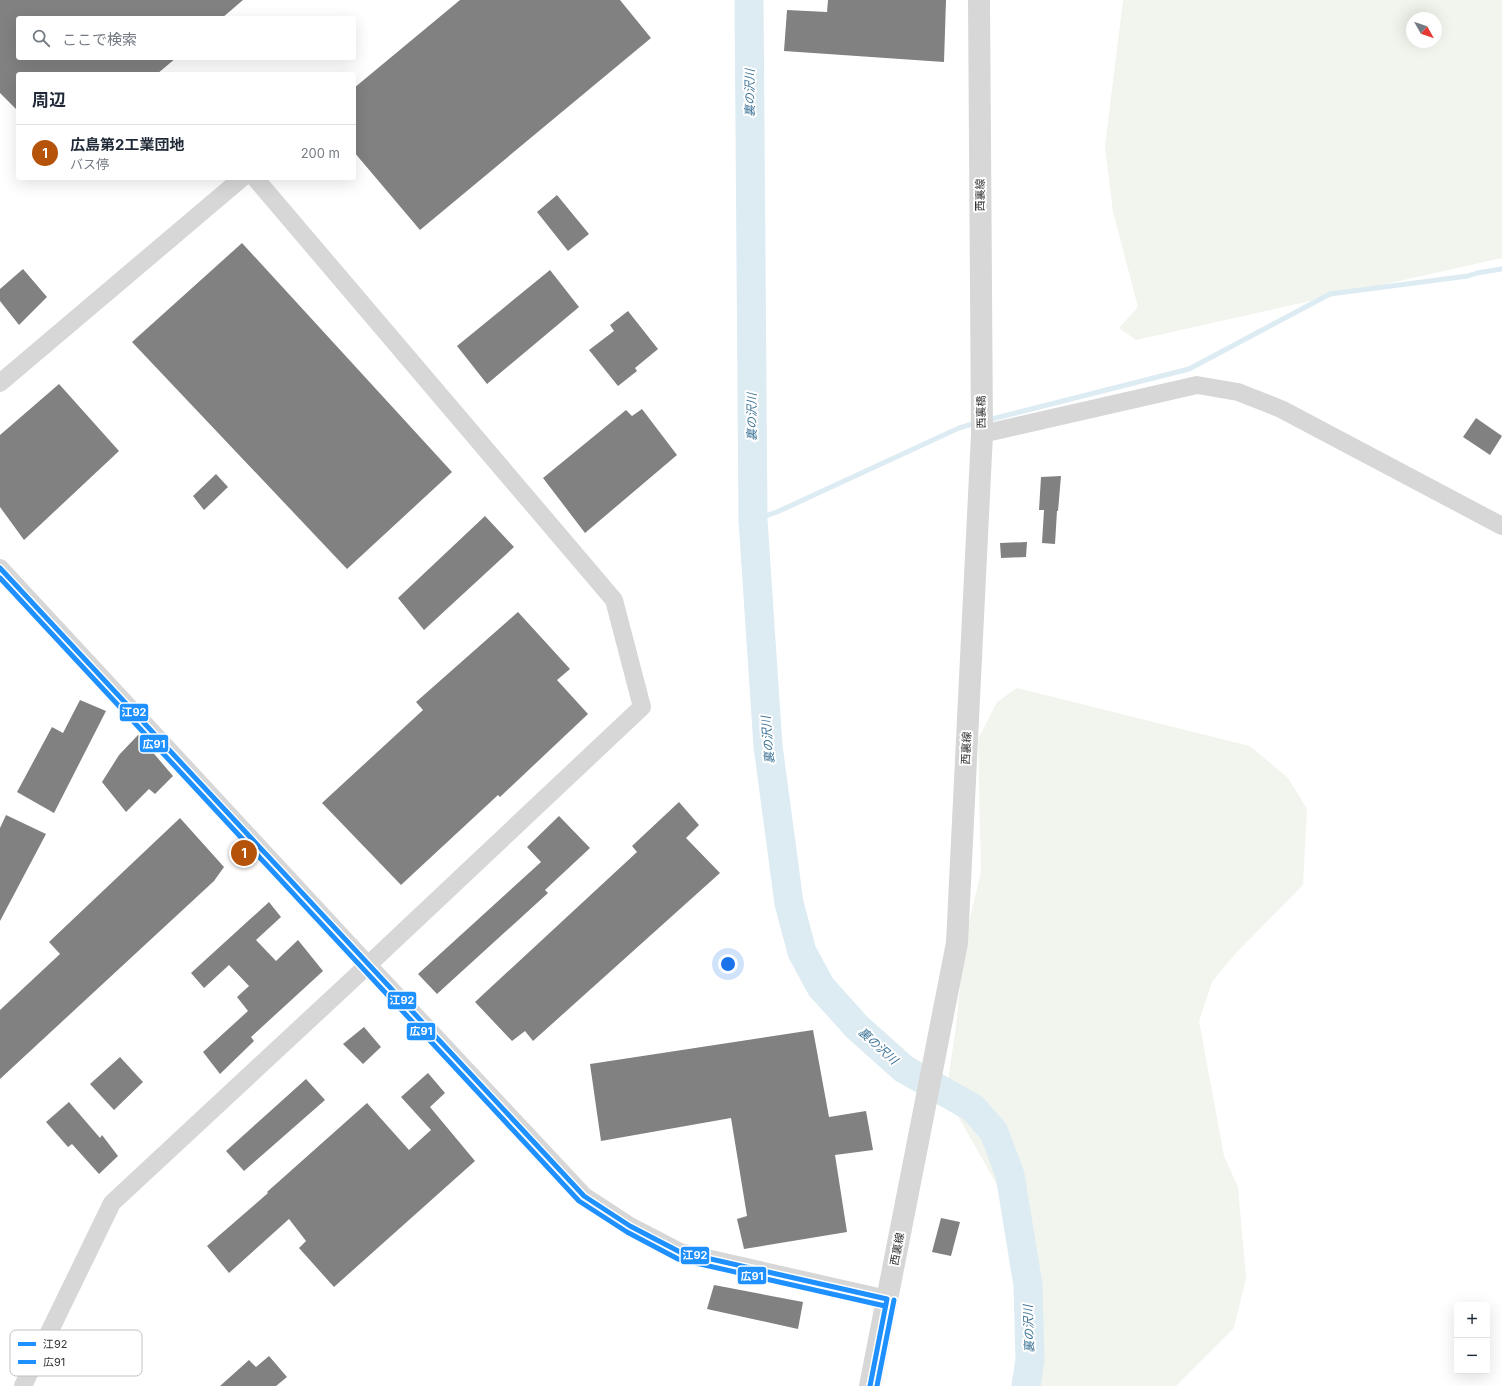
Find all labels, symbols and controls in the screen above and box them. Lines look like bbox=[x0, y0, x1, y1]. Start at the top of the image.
north arrow bbox=[1406, 12, 1442, 48]
search box bbox=[16, 16, 356, 60]
icon: search bbox=[30, 27, 52, 49]
text: ここで検索 bbox=[62, 30, 137, 49]
water label: 裏の沢川 bbox=[742, 67, 757, 117]
text: 周辺 bbox=[32, 90, 66, 110]
text: 広島第2工業団地 bbox=[70, 135, 184, 154]
text: 1 bbox=[42, 145, 48, 161]
text: 200 m bbox=[301, 145, 340, 161]
text: バス停 bbox=[70, 156, 109, 172]
street label: 西裏線 bbox=[973, 179, 987, 212]
water label: 裏の沢川 bbox=[744, 391, 759, 441]
street label: 西裏橋 bbox=[974, 395, 988, 429]
line badge: 江92 bbox=[119, 703, 149, 722]
text: 江92 bbox=[121, 705, 147, 719]
water label: 裏の沢川 bbox=[758, 713, 777, 765]
street label: 西裏線 bbox=[958, 731, 974, 765]
line badge: 広91 bbox=[139, 734, 169, 753]
text: 広91 bbox=[143, 737, 166, 751]
pin: 1 bbox=[231, 838, 257, 868]
your location bbox=[718, 954, 738, 974]
line badge: 江92 bbox=[387, 991, 417, 1010]
text: 江92 bbox=[389, 993, 415, 1007]
line badge: 広91 bbox=[406, 1022, 436, 1041]
text: 広91 bbox=[410, 1024, 433, 1038]
water label: 裏の沢川 bbox=[855, 1024, 903, 1069]
street label: 西裏線 bbox=[887, 1231, 907, 1267]
line badge: 江92 bbox=[680, 1246, 710, 1265]
text: 江92 bbox=[682, 1248, 708, 1262]
line badge: 広91 bbox=[737, 1266, 767, 1285]
text: 広91 bbox=[741, 1269, 764, 1283]
map controls bbox=[1454, 1302, 1490, 1374]
button: + bbox=[1454, 1302, 1490, 1338]
water label: 裏の沢川 bbox=[1020, 1303, 1037, 1353]
legend bbox=[10, 1330, 142, 1376]
text: 江92 bbox=[43, 1337, 68, 1351]
button: − bbox=[1454, 1338, 1490, 1374]
text: 広91 bbox=[43, 1355, 65, 1369]

